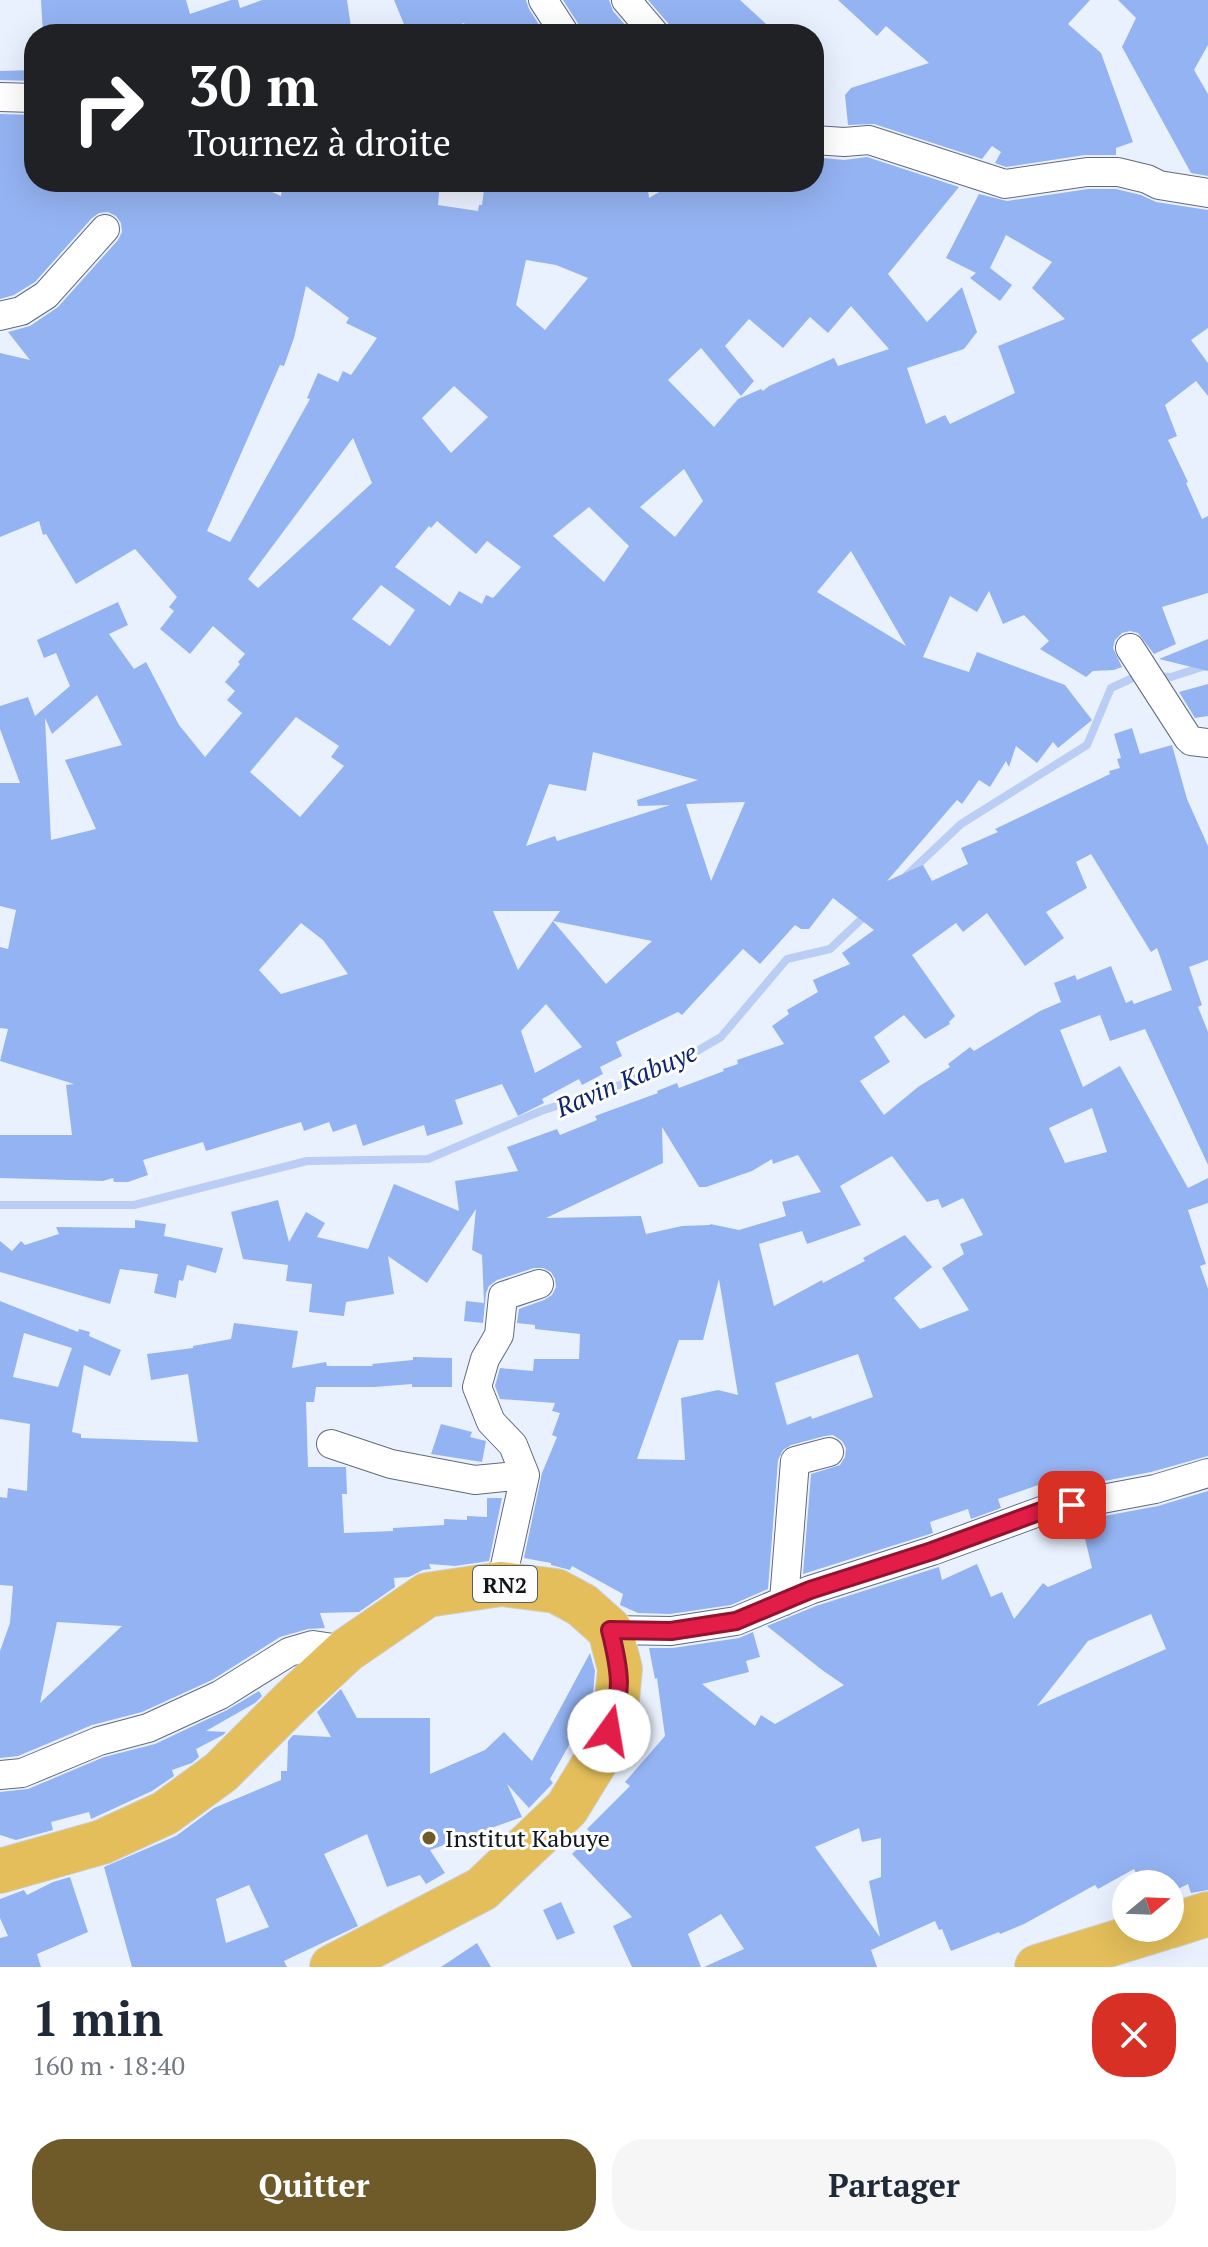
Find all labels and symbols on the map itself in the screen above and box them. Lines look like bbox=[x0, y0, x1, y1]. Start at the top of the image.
water label: Ravin Kabuye bbox=[549, 1034, 702, 1124]
pin bbox=[1038, 1471, 1106, 1539]
road number: RN2 bbox=[473, 1566, 537, 1602]
position arrow bbox=[567, 1689, 651, 1773]
place label: Institut Kabuye bbox=[445, 1822, 610, 1854]
marker: Institut Kabuye bbox=[420, 1829, 438, 1847]
north arrow bbox=[1112, 1870, 1184, 1942]

